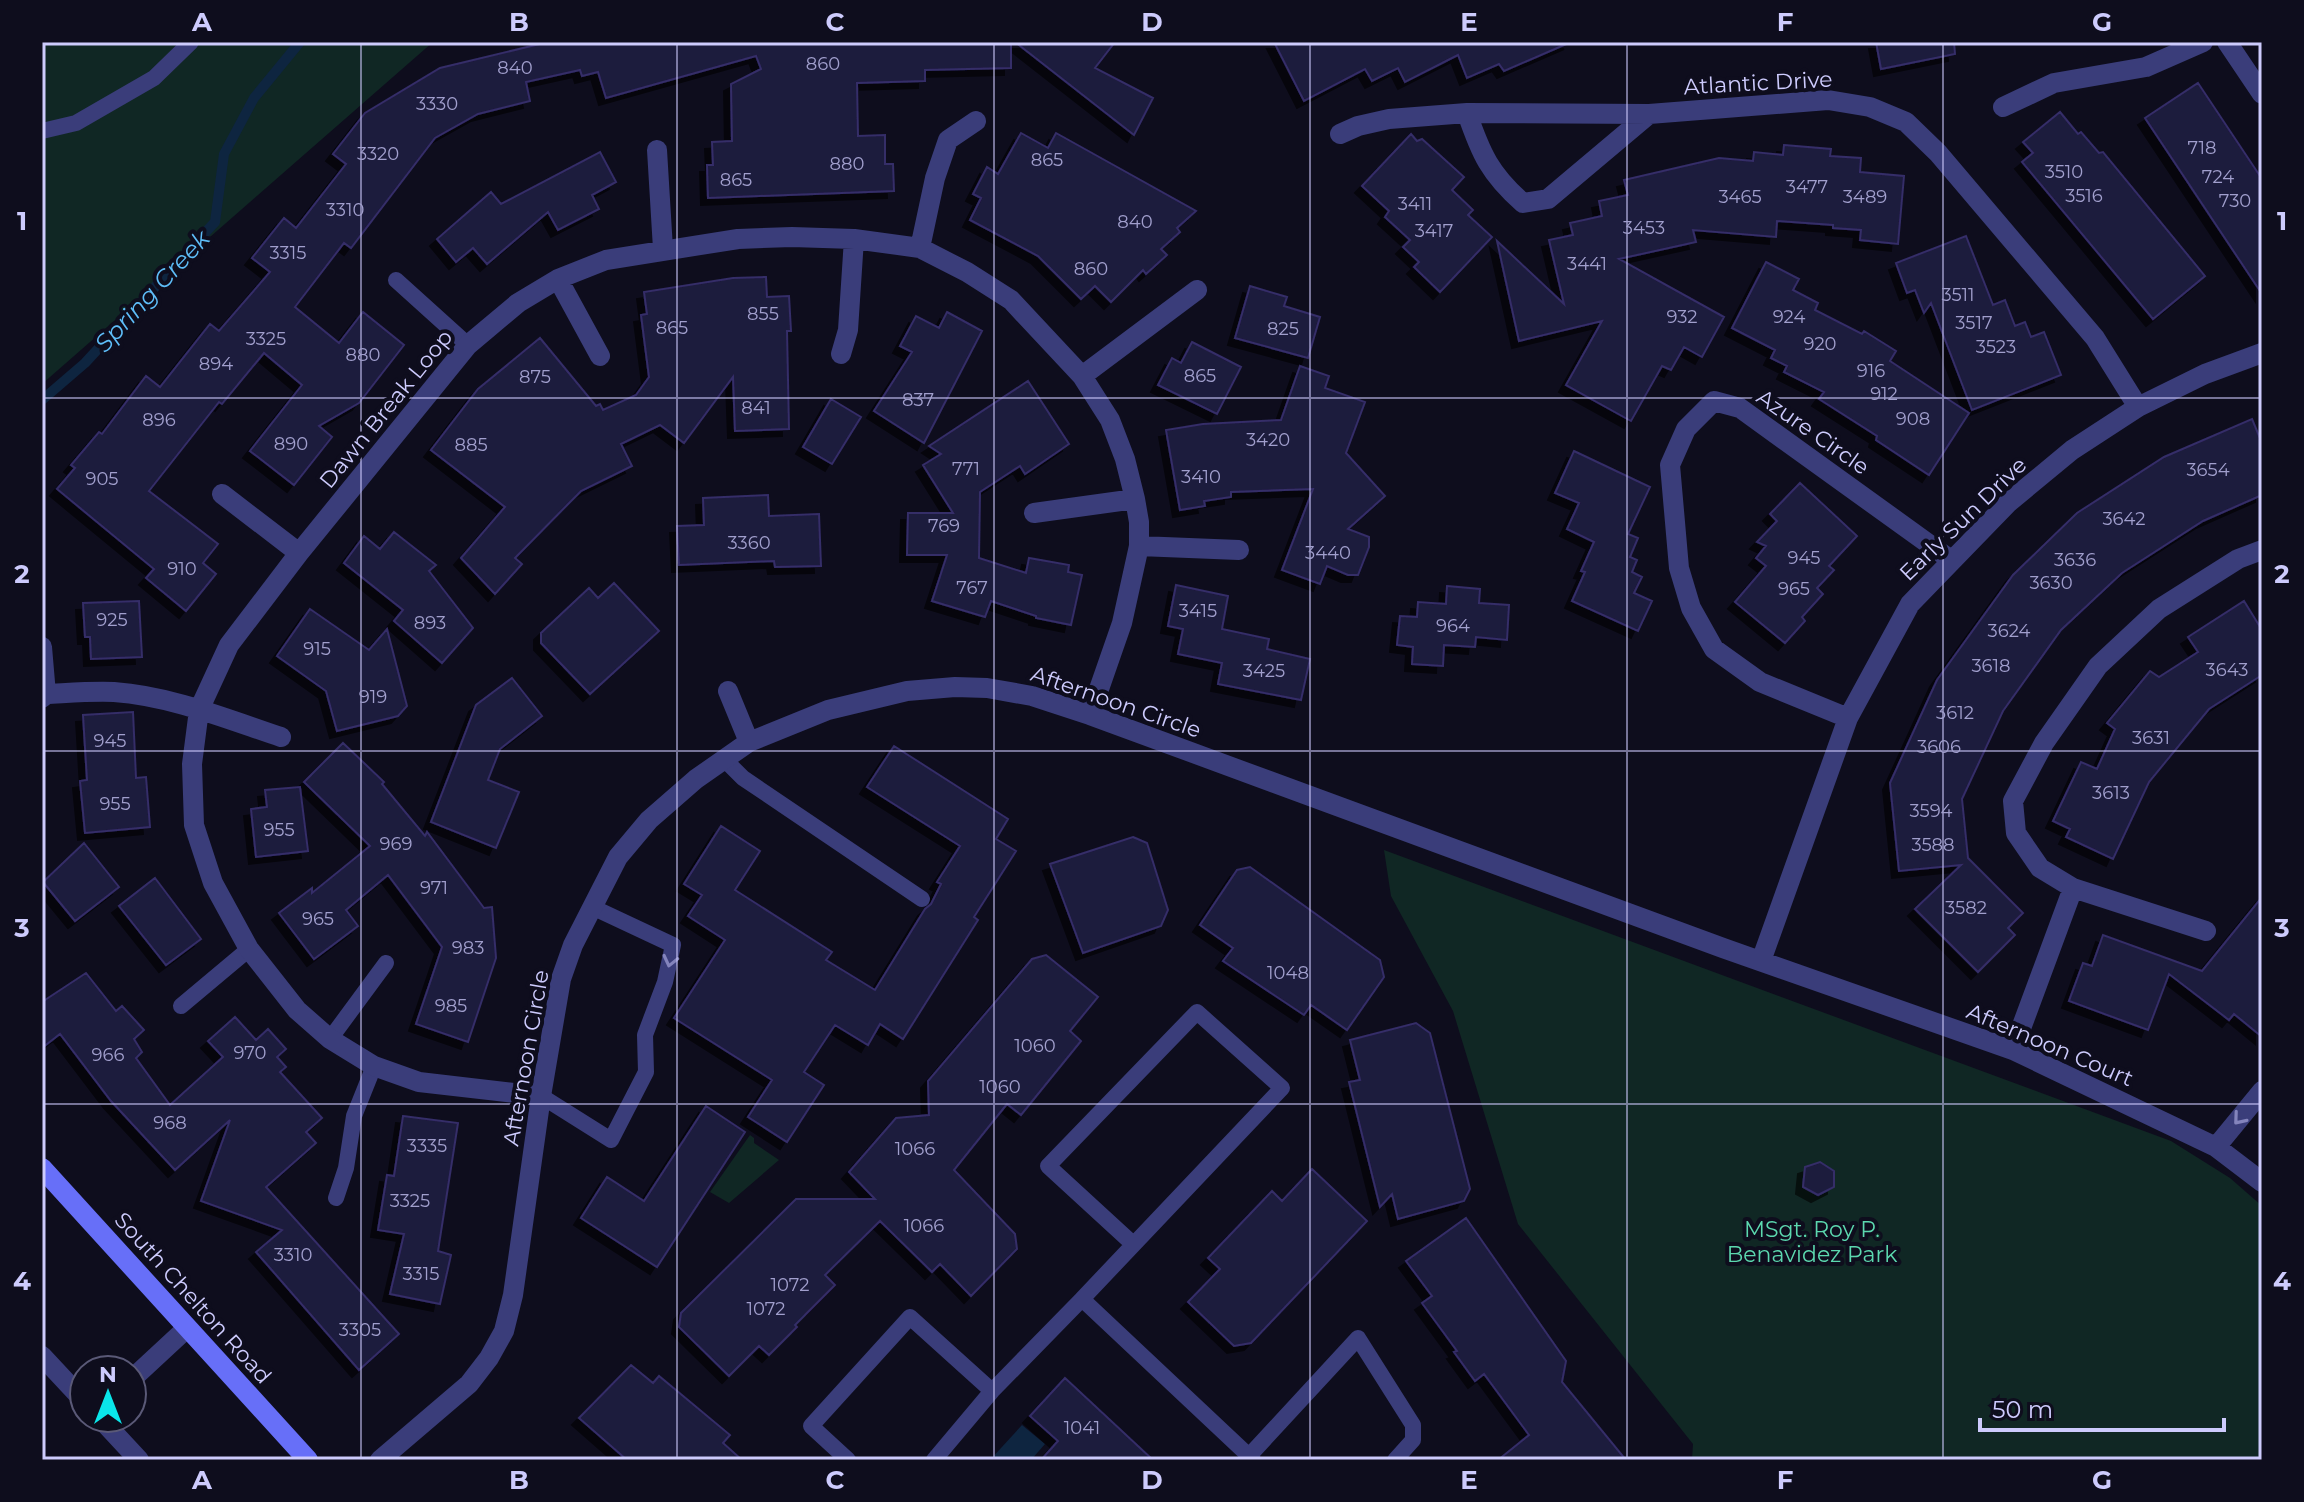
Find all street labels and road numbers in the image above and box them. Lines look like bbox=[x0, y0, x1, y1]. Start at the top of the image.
street label: Atlantic Drive bbox=[1683, 66, 1833, 100]
street label: Dawn Break Loop bbox=[314, 324, 458, 494]
street label: Azure Circle bbox=[1752, 383, 1874, 481]
street label: Early Sun Drive bbox=[1894, 452, 2032, 586]
street label: Afternoon Circle bbox=[1027, 660, 1205, 744]
street label: Afternoon Circle bbox=[497, 968, 555, 1148]
street label: Afternoon Court bbox=[1963, 998, 2138, 1092]
street label: South Chelton Road bbox=[109, 1207, 277, 1389]

